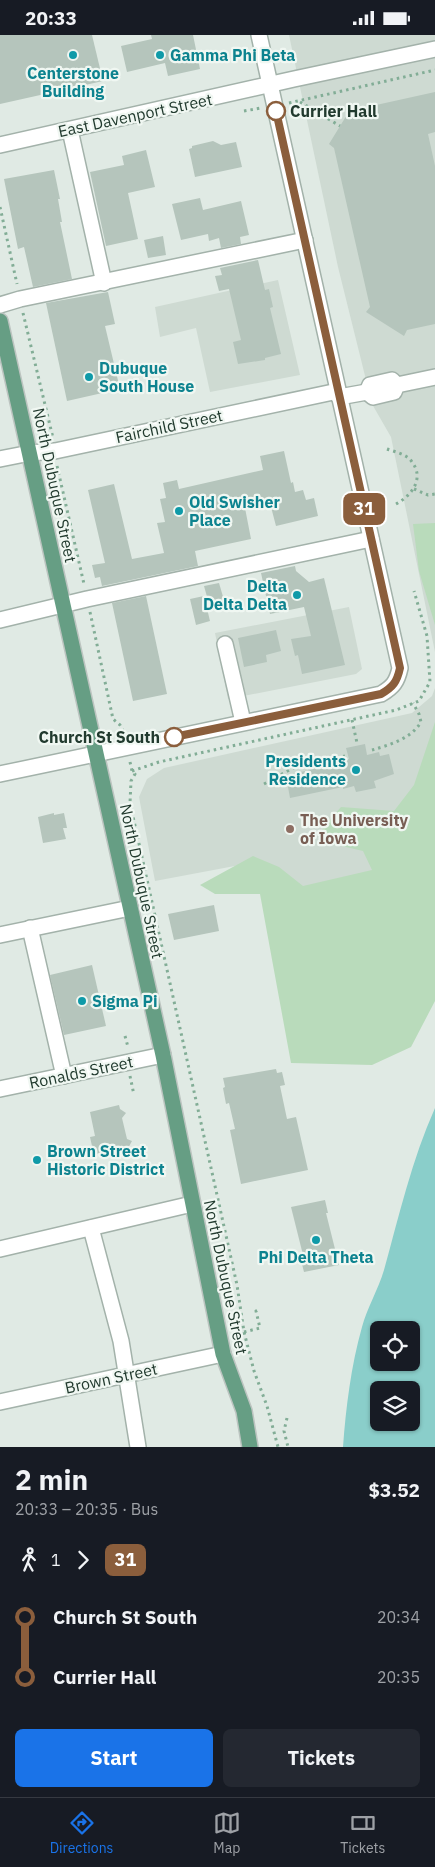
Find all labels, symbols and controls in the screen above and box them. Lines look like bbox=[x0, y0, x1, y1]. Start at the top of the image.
text: 20:33 bbox=[25, 6, 77, 30]
place label: Gamma Phi Beta bbox=[170, 45, 295, 65]
marker: Centerstone Building bbox=[67, 49, 79, 61]
marker: Gamma Phi Beta bbox=[154, 49, 166, 61]
place label: Centerstone Building bbox=[27, 63, 119, 101]
street label: East Davenport Street bbox=[56, 89, 214, 141]
marker: Currier Hall bbox=[266, 101, 286, 121]
place label: Currier Hall bbox=[290, 101, 377, 121]
place label: Dubuque South House bbox=[99, 358, 194, 396]
marker: Dubuque South House bbox=[83, 371, 95, 383]
street label: Fairchild Street bbox=[114, 405, 224, 447]
street label: North Dubuque Street bbox=[29, 406, 81, 564]
place label: Old Swisher Place bbox=[189, 492, 280, 530]
line badge: 31 bbox=[342, 493, 386, 525]
text: 31 bbox=[353, 497, 375, 520]
marker: Old Swisher Place bbox=[173, 505, 185, 517]
place label: Delta Delta Delta bbox=[203, 576, 287, 614]
marker: Delta Delta Delta bbox=[291, 589, 303, 601]
place label: Church St South bbox=[39, 727, 160, 747]
marker: Church St South bbox=[164, 727, 184, 747]
place label: Presidents Residence bbox=[265, 751, 346, 789]
marker: Presidents Residence bbox=[350, 764, 362, 776]
street label: North Dubuque Street bbox=[116, 802, 168, 960]
place label: The University of Iowa bbox=[300, 810, 409, 848]
marker: The University of Iowa bbox=[284, 823, 296, 835]
place label: Sigma Pi bbox=[92, 991, 158, 1011]
marker: Sigma Pi bbox=[76, 995, 88, 1007]
street label: Ronalds Street bbox=[27, 1051, 135, 1093]
place label: Brown Street Historic District bbox=[47, 1141, 165, 1179]
marker: Brown Street Historic District bbox=[31, 1154, 43, 1166]
street label: North Dubuque Street bbox=[200, 1198, 252, 1356]
marker: Phi Delta Theta bbox=[310, 1234, 322, 1246]
place label: Phi Delta Theta bbox=[258, 1247, 374, 1267]
map controls bbox=[370, 1321, 420, 1431]
button: locate bbox=[370, 1321, 420, 1371]
street label: Brown Street bbox=[63, 1358, 159, 1398]
button: layers bbox=[370, 1381, 420, 1431]
text: 2 min bbox=[15, 1461, 88, 1498]
text: $3.52 bbox=[368, 1478, 420, 1502]
text: 20:33 – 20:35 · Bus bbox=[15, 1499, 158, 1519]
icon: walk bbox=[15, 1546, 43, 1574]
icon: forward bbox=[69, 1546, 97, 1574]
text: 31 bbox=[115, 1548, 136, 1571]
text: 1 bbox=[51, 1550, 61, 1570]
text: Church St South bbox=[53, 1605, 197, 1629]
text: 20:34 bbox=[377, 1607, 420, 1627]
text: Currier Hall bbox=[53, 1665, 156, 1689]
text: 20:35 bbox=[377, 1667, 420, 1687]
button: Start bbox=[15, 1729, 213, 1787]
button: Tickets bbox=[223, 1729, 420, 1787]
tab: Directions bbox=[50, 1809, 113, 1857]
tab: Map bbox=[213, 1809, 241, 1857]
tab: Tickets bbox=[340, 1809, 385, 1857]

